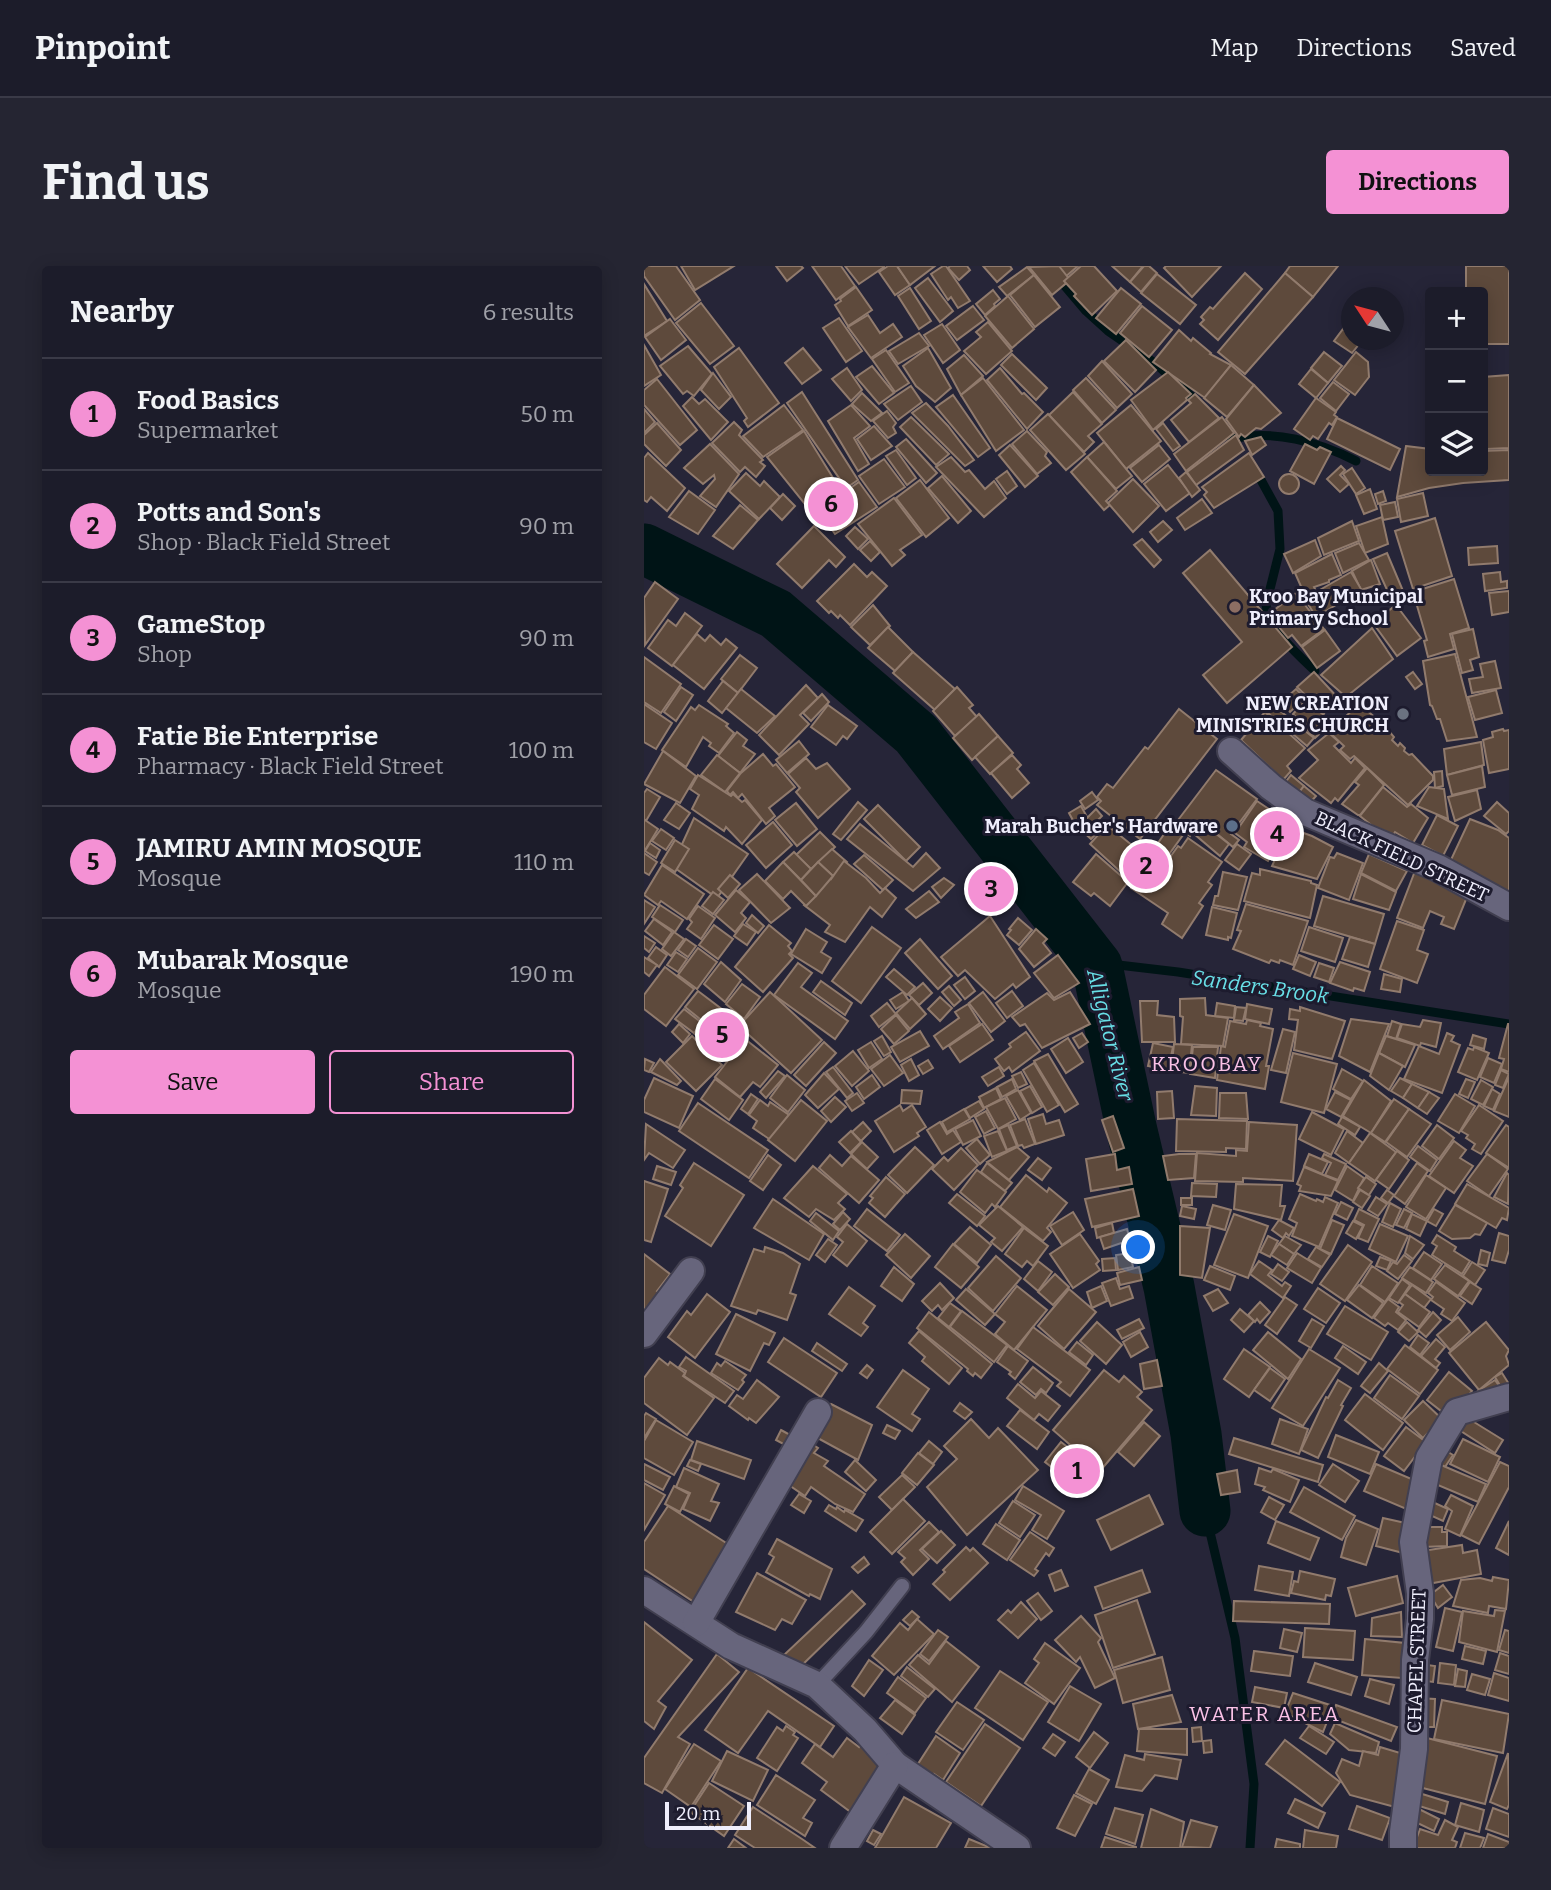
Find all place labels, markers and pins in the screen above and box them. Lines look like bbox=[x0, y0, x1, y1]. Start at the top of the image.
pin: 6 bbox=[808, 478, 854, 530]
place label: Kroo Bay Municipal Primary School bbox=[1249, 585, 1423, 630]
marker: Kroo Bay Municipal Primary School bbox=[1227, 599, 1243, 615]
place label: NEW CREATION MINISTRIES CHURCH bbox=[1196, 692, 1389, 737]
marker: NEW CREATION MINISTRIES CHURCH bbox=[1395, 706, 1411, 722]
pin: 4 bbox=[1254, 808, 1300, 860]
place label: Marah Bucher's Hardware bbox=[984, 815, 1218, 838]
marker: Marah Bucher's Hardware bbox=[1224, 818, 1240, 834]
pin: 2 bbox=[1123, 840, 1169, 892]
pin: 3 bbox=[968, 863, 1014, 915]
pin: 5 bbox=[699, 1009, 745, 1061]
pin: 1 bbox=[1054, 1445, 1100, 1497]

